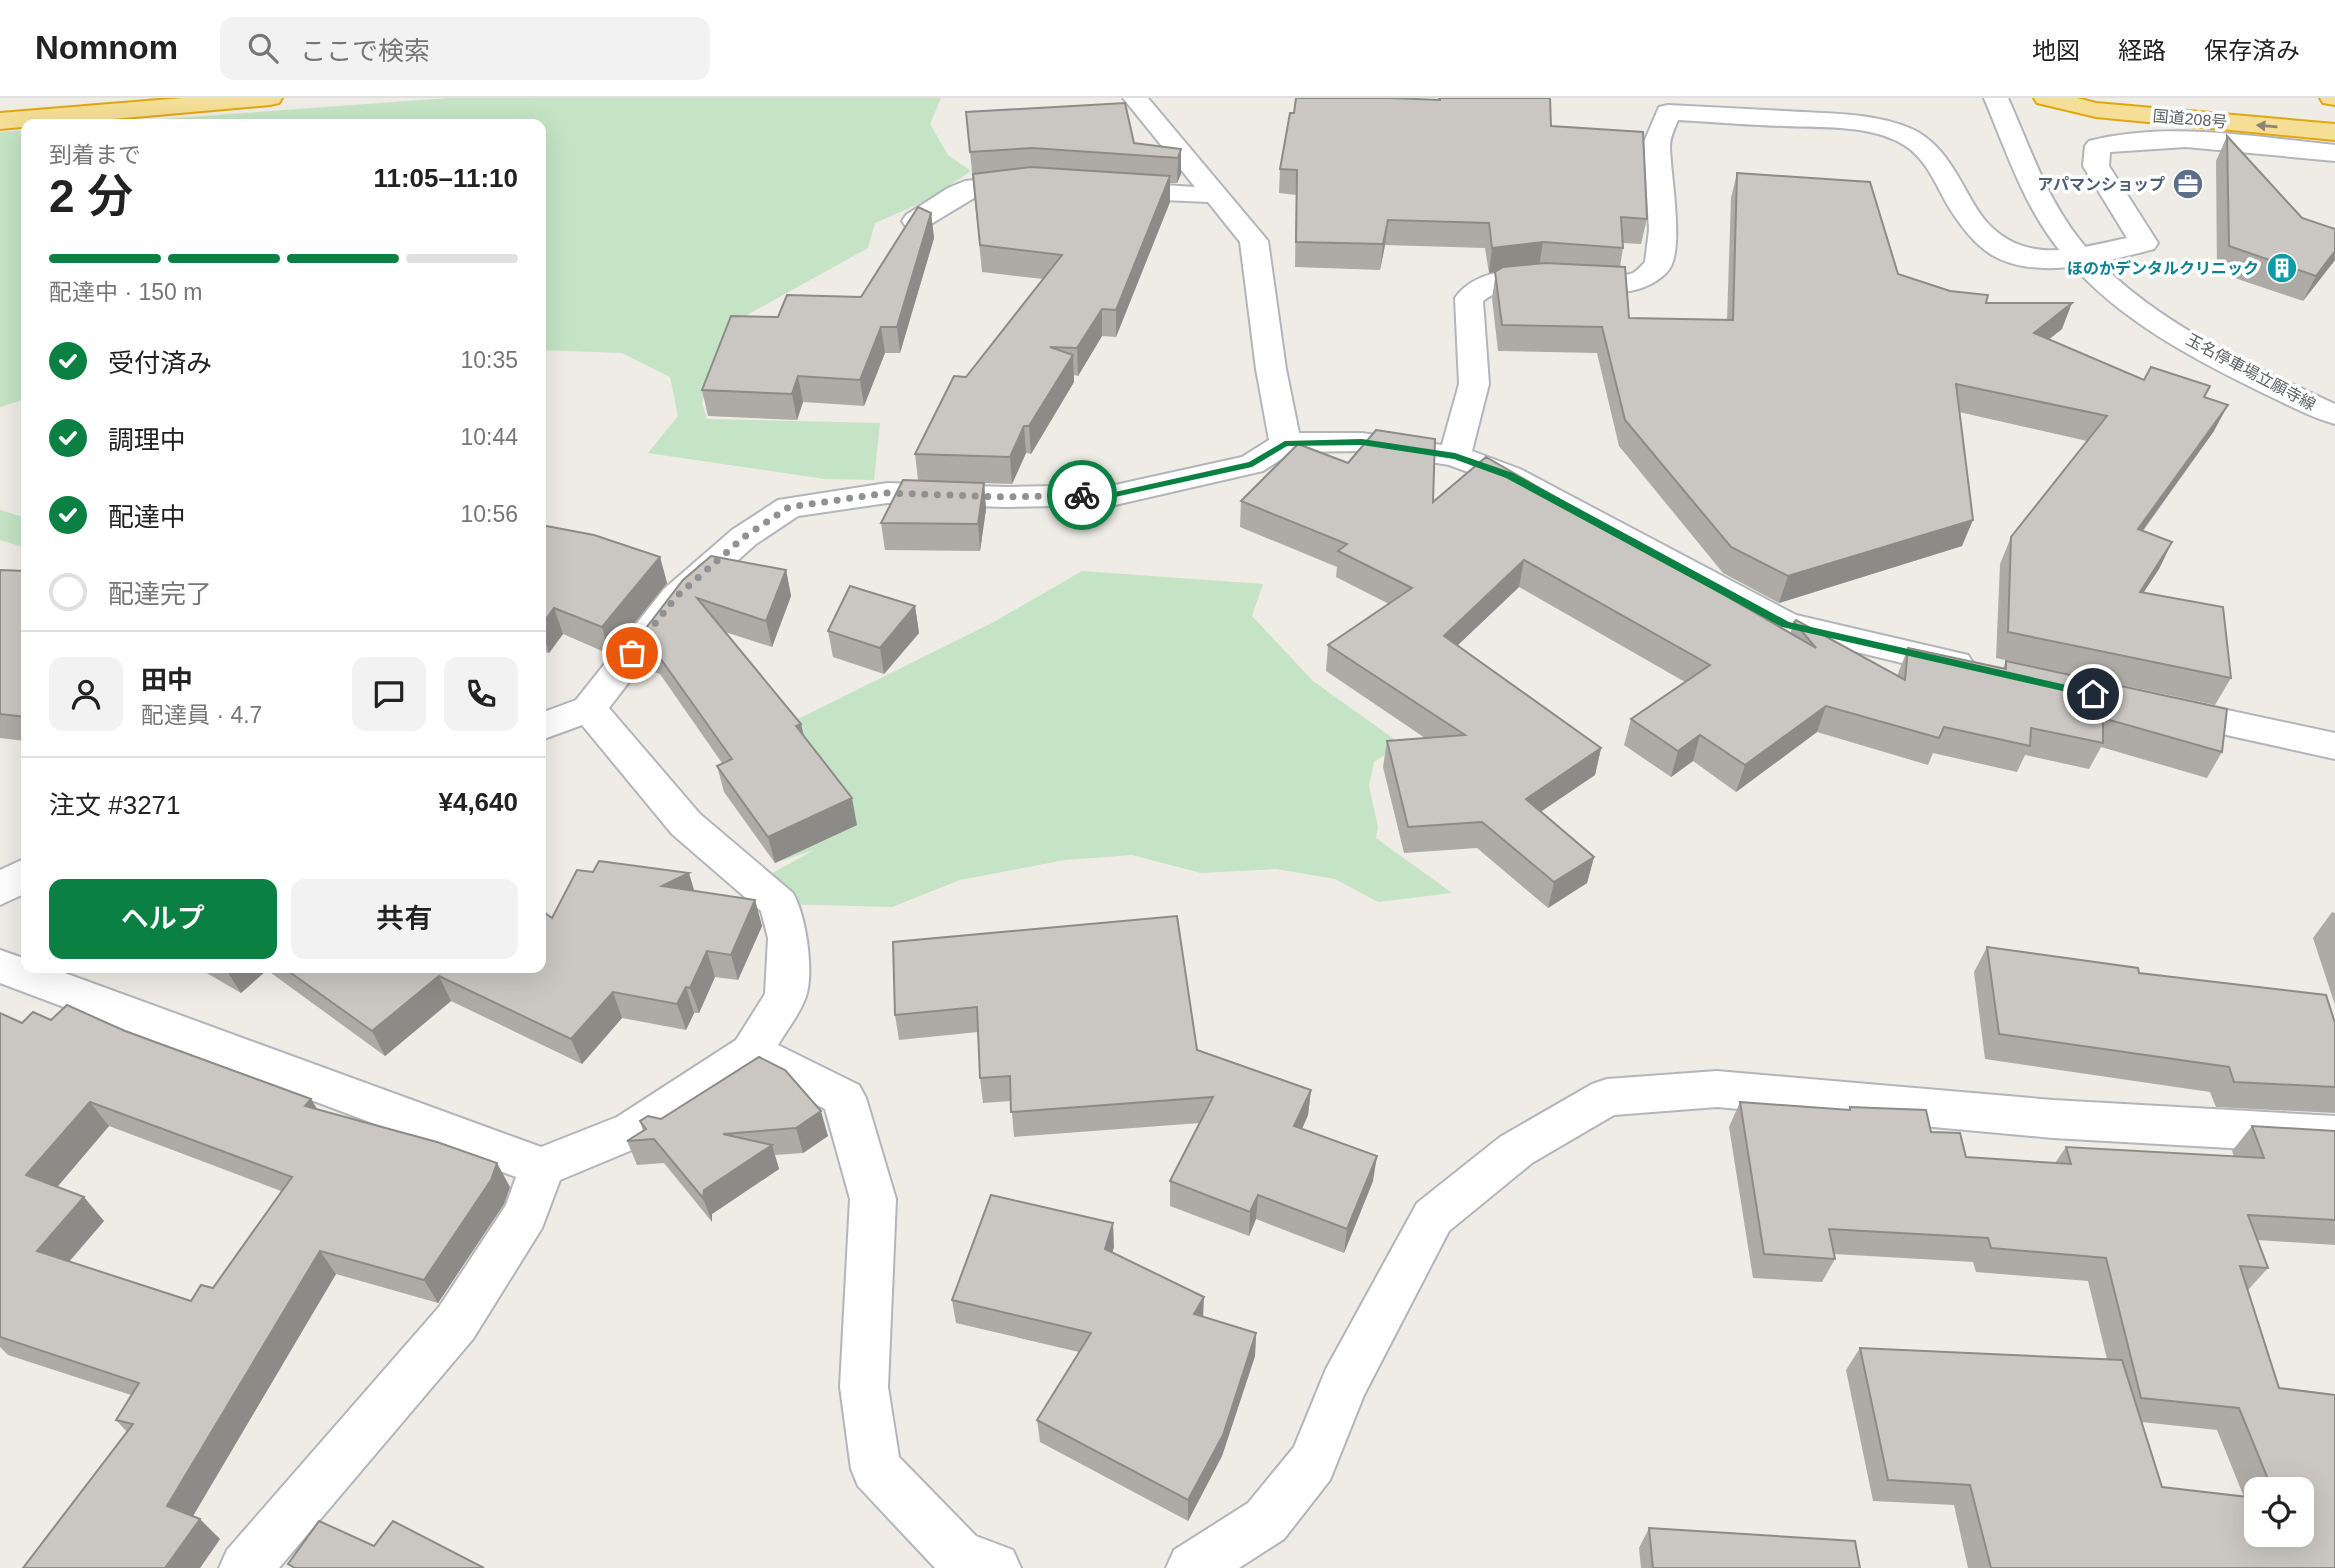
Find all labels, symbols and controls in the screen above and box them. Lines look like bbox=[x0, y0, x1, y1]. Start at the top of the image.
search box bbox=[220, 17, 710, 80]
text: Nomnom bbox=[35, 29, 178, 66]
icon: search bbox=[244, 29, 282, 67]
text: ここで検索 bbox=[300, 36, 430, 66]
text: 地図 bbox=[2032, 37, 2080, 64]
text: 経路 bbox=[2118, 37, 2166, 64]
text: 保存済み bbox=[2204, 37, 2300, 64]
street label: 国道208号 bbox=[2152, 107, 2228, 131]
one-way arrow bbox=[2256, 120, 2278, 131]
text: 到着まで bbox=[49, 142, 141, 168]
text: 11:05–11:10 bbox=[373, 163, 518, 193]
office icon: アパマンショップ bbox=[2171, 167, 2205, 201]
text: 2 分 bbox=[49, 170, 133, 222]
place label: アパマンショップ bbox=[2037, 176, 2165, 193]
building icon: ほのかデンタルクリニック bbox=[2265, 251, 2299, 285]
place label: ほのかデンタルクリニック bbox=[2067, 260, 2259, 277]
text: 配達中 · 150 m bbox=[49, 279, 202, 305]
street label: 玉名停車場立願寺線 bbox=[2183, 331, 2319, 413]
icon: check bbox=[49, 342, 87, 380]
text: 10:35 bbox=[460, 347, 518, 373]
text: 受付済み bbox=[108, 348, 212, 378]
icon: check bbox=[49, 419, 87, 457]
text: 10:44 bbox=[460, 424, 518, 450]
text: 調理中 bbox=[108, 425, 186, 455]
courier bbox=[1047, 460, 1117, 530]
icon: bike bbox=[1063, 476, 1101, 514]
icon: check bbox=[49, 496, 87, 534]
text: 10:56 bbox=[460, 501, 518, 527]
text: 配達中 bbox=[108, 502, 186, 532]
text: 配達完了 bbox=[108, 579, 212, 609]
pin bbox=[602, 623, 662, 683]
icon: bag bbox=[613, 634, 651, 672]
button: person bbox=[49, 657, 123, 731]
button: chat bbox=[352, 657, 426, 731]
button: phone bbox=[444, 657, 518, 731]
pin bbox=[2063, 664, 2123, 724]
text: 田中 bbox=[141, 665, 193, 695]
icon: home bbox=[2074, 675, 2112, 713]
text: 配達員 · 4.7 bbox=[141, 702, 262, 728]
text: ¥4,640 bbox=[438, 787, 518, 817]
text: 注文 #3271 bbox=[49, 790, 181, 820]
button: ヘルプ bbox=[49, 879, 277, 959]
button: 共有 bbox=[291, 879, 518, 959]
map controls bbox=[2244, 1477, 2314, 1547]
button: locate bbox=[2244, 1477, 2314, 1547]

